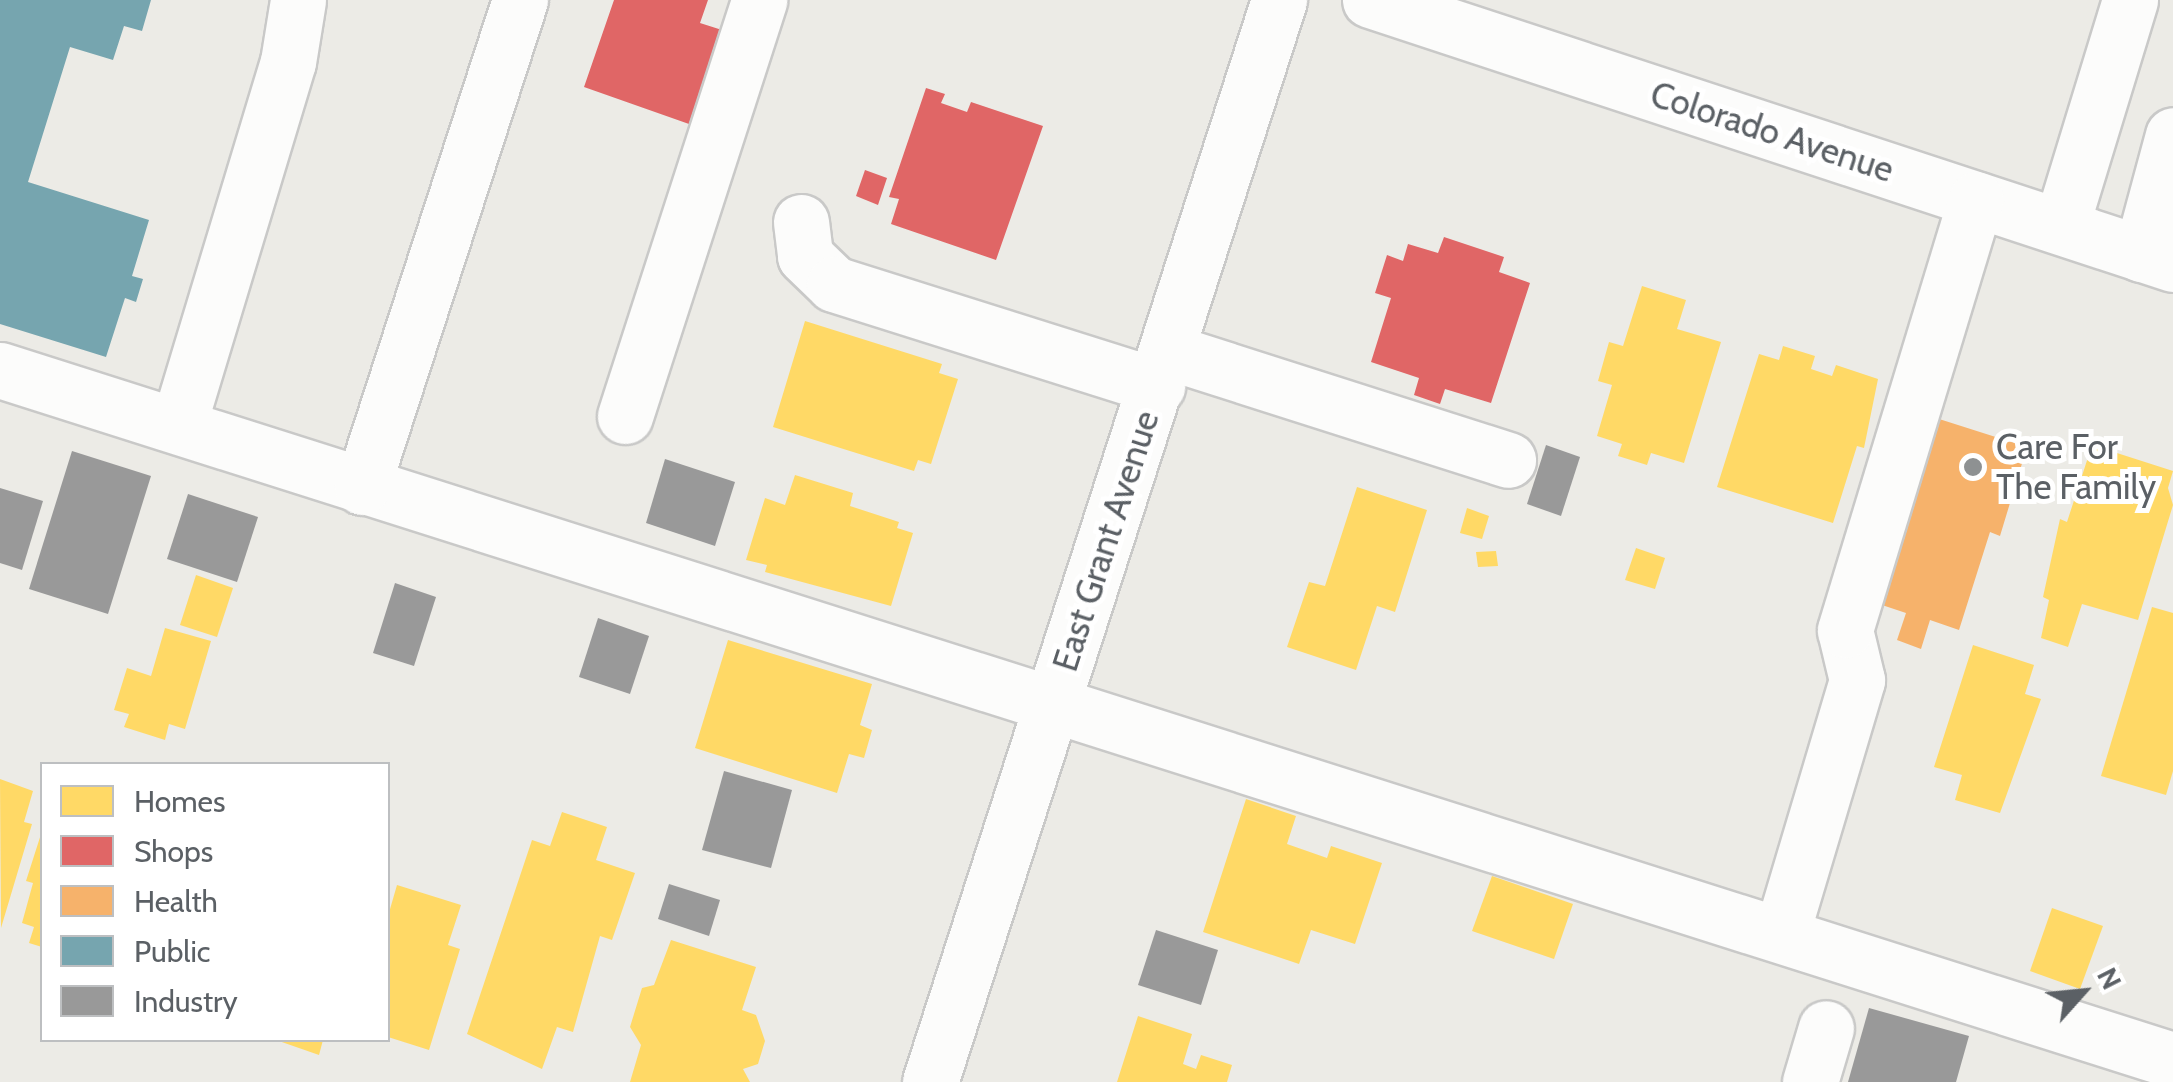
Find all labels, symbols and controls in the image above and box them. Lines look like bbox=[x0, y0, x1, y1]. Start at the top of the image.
street label: Colorado Avenue bbox=[1645, 73, 1899, 191]
street label: East Grant Avenue bbox=[1044, 406, 1168, 676]
place label: Care For The Family bbox=[1996, 426, 2156, 508]
marker: Care For The Family bbox=[1960, 454, 1986, 480]
legend bbox=[40, 762, 390, 1042]
text: Homes bbox=[134, 783, 225, 820]
text: Shops bbox=[134, 833, 213, 870]
text: Health bbox=[134, 883, 218, 920]
text: Public bbox=[134, 933, 210, 970]
north arrow bbox=[2033, 942, 2133, 1042]
text: N bbox=[2090, 962, 2129, 995]
text: Industry bbox=[134, 983, 238, 1020]

